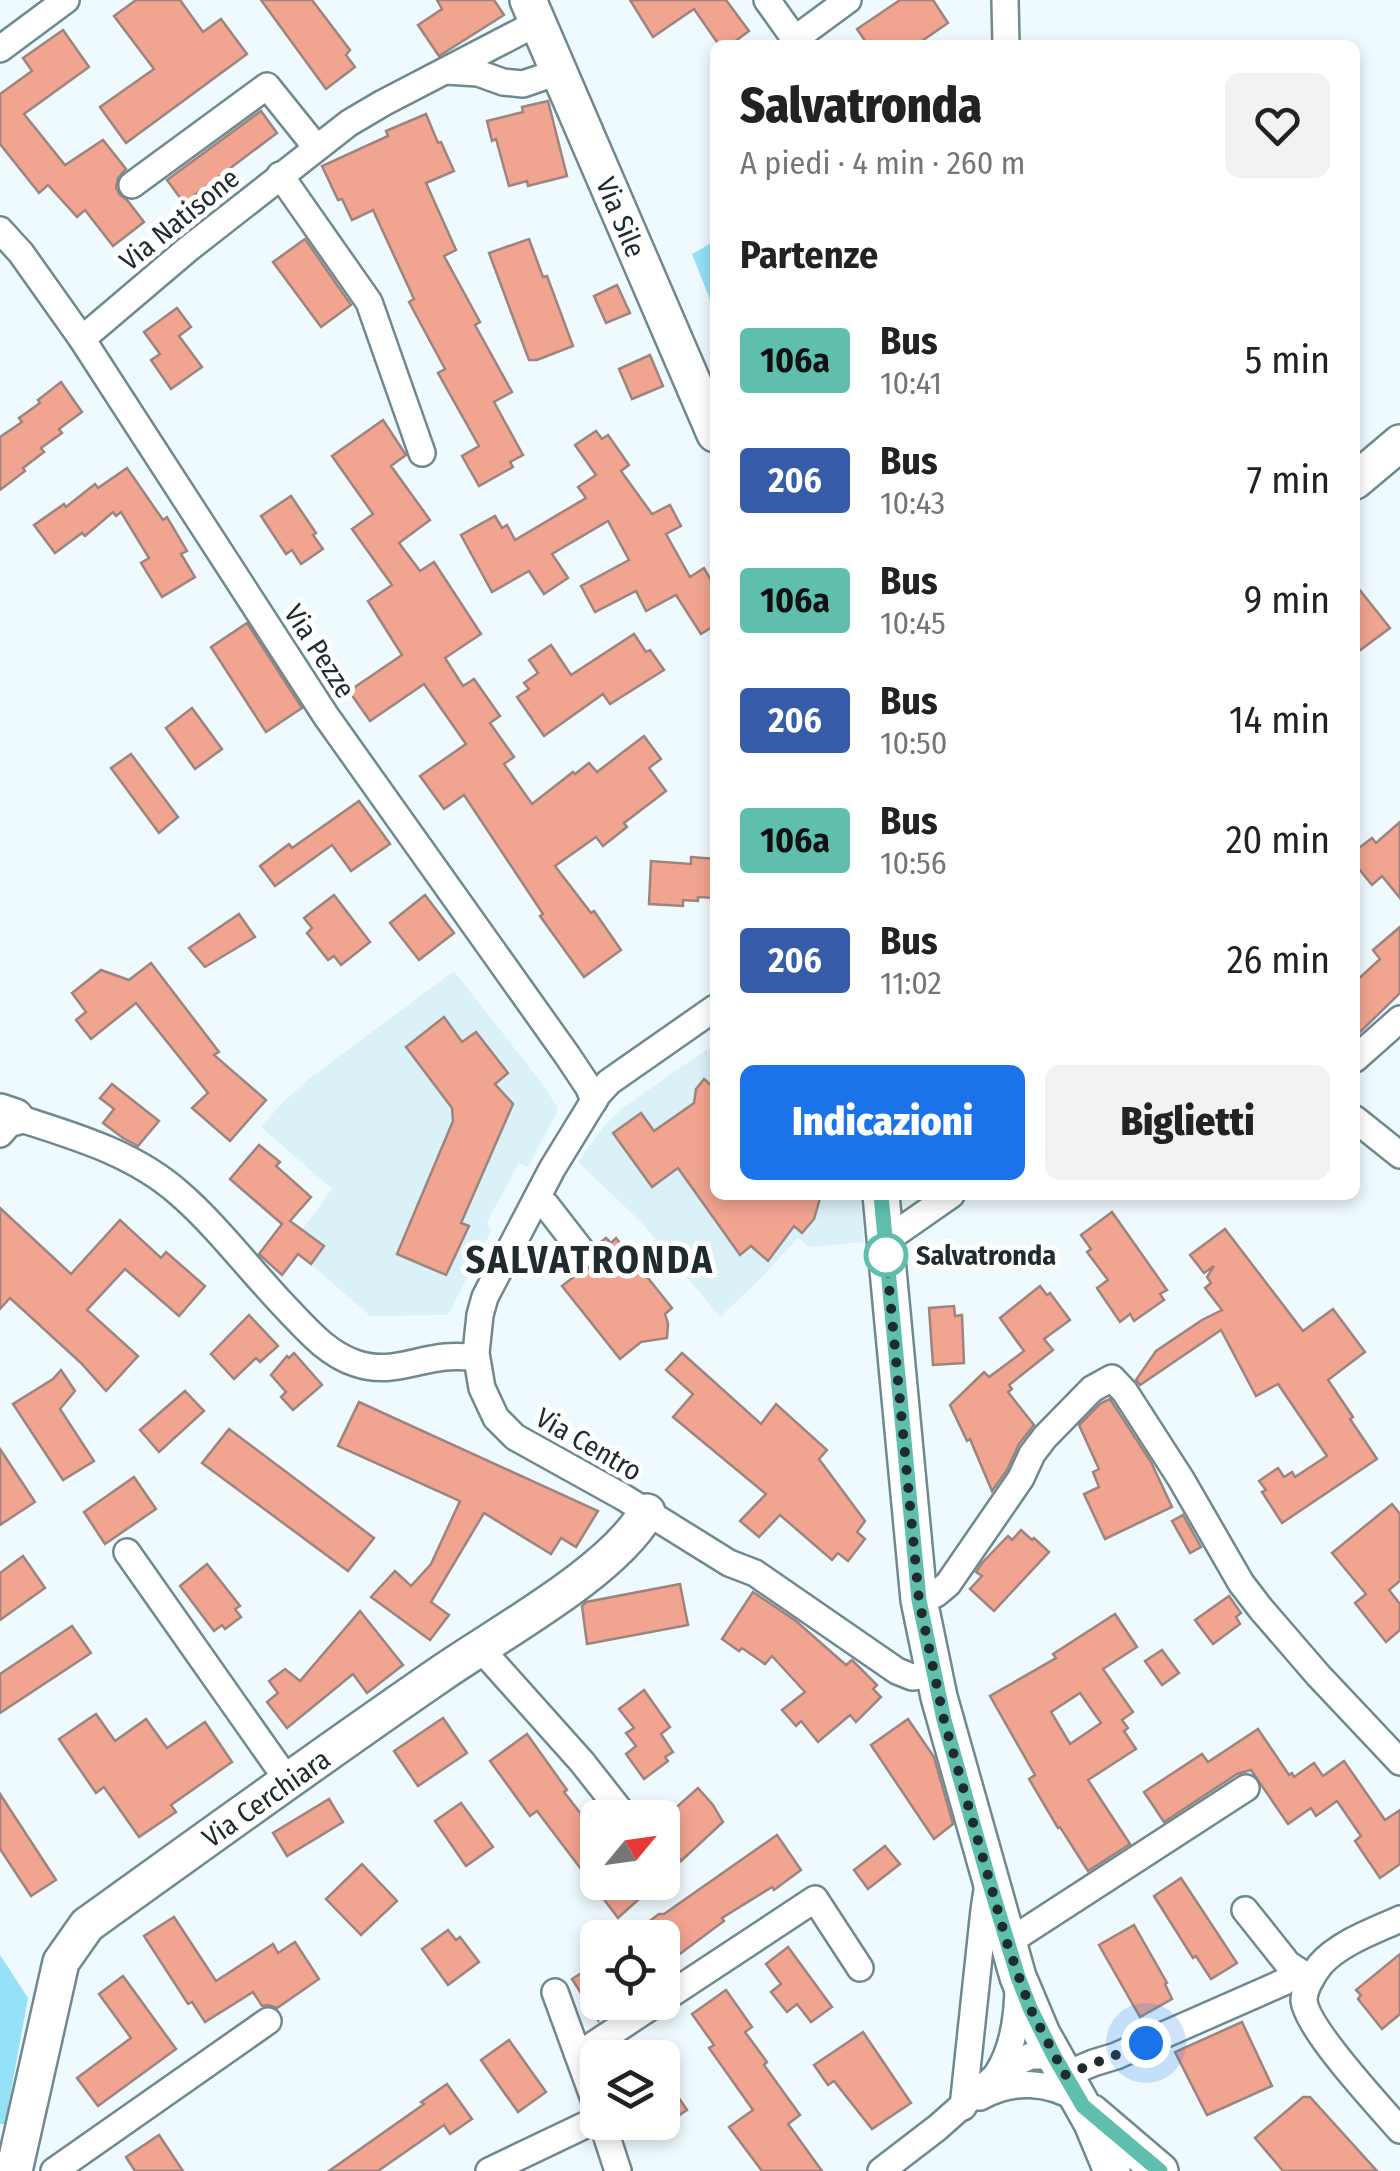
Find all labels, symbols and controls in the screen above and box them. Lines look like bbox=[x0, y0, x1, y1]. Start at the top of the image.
button: heart bbox=[1225, 73, 1330, 178]
text: Salvatronda bbox=[740, 77, 982, 135]
text: A piedi · 4 min · 260 m bbox=[740, 144, 1025, 182]
street label: Via Natisone bbox=[113, 161, 246, 277]
street label: Via Sile bbox=[589, 172, 652, 262]
text: Partenze bbox=[740, 232, 878, 278]
text: Bus bbox=[880, 318, 938, 364]
text: 5 min bbox=[1245, 337, 1330, 383]
text: 106a bbox=[760, 339, 830, 381]
text: 10:41 bbox=[880, 364, 942, 402]
text: Bus bbox=[880, 438, 938, 484]
text: 7 min bbox=[1247, 457, 1330, 503]
text: 206 bbox=[768, 459, 822, 501]
text: 10:43 bbox=[880, 484, 945, 522]
text: Bus bbox=[880, 558, 938, 604]
text: 9 min bbox=[1244, 577, 1330, 623]
text: 106a bbox=[760, 579, 830, 621]
street label: Via Pezze bbox=[277, 598, 362, 704]
text: 10:45 bbox=[880, 604, 946, 642]
text: Bus bbox=[880, 678, 938, 724]
text: 14 min bbox=[1229, 697, 1330, 743]
text: 206 bbox=[768, 699, 822, 741]
text: 10:50 bbox=[880, 724, 947, 762]
text: Bus bbox=[880, 798, 938, 844]
text: 20 min bbox=[1226, 817, 1330, 863]
text: 106a bbox=[760, 819, 830, 861]
text: 10:56 bbox=[880, 844, 947, 882]
text: Bus bbox=[880, 918, 938, 964]
text: 26 min bbox=[1227, 937, 1330, 983]
text: 206 bbox=[768, 939, 822, 981]
text: 11:02 bbox=[880, 964, 942, 1002]
button: Indicazioni bbox=[740, 1065, 1025, 1180]
button: Biglietti bbox=[1045, 1065, 1330, 1180]
marker: Salvatronda bbox=[865, 1234, 907, 1276]
district label: SALVATRONDA bbox=[465, 1237, 715, 1283]
place label: Salvatronda bbox=[916, 1239, 1056, 1272]
street label: Via Centro bbox=[530, 1401, 648, 1488]
street label: Via Cerchiara bbox=[196, 1742, 336, 1854]
north arrow bbox=[580, 1800, 680, 1900]
map controls bbox=[580, 1800, 680, 2140]
button: locate bbox=[580, 1920, 680, 2020]
your location bbox=[1121, 2018, 1171, 2068]
button: layers bbox=[580, 2040, 680, 2140]

